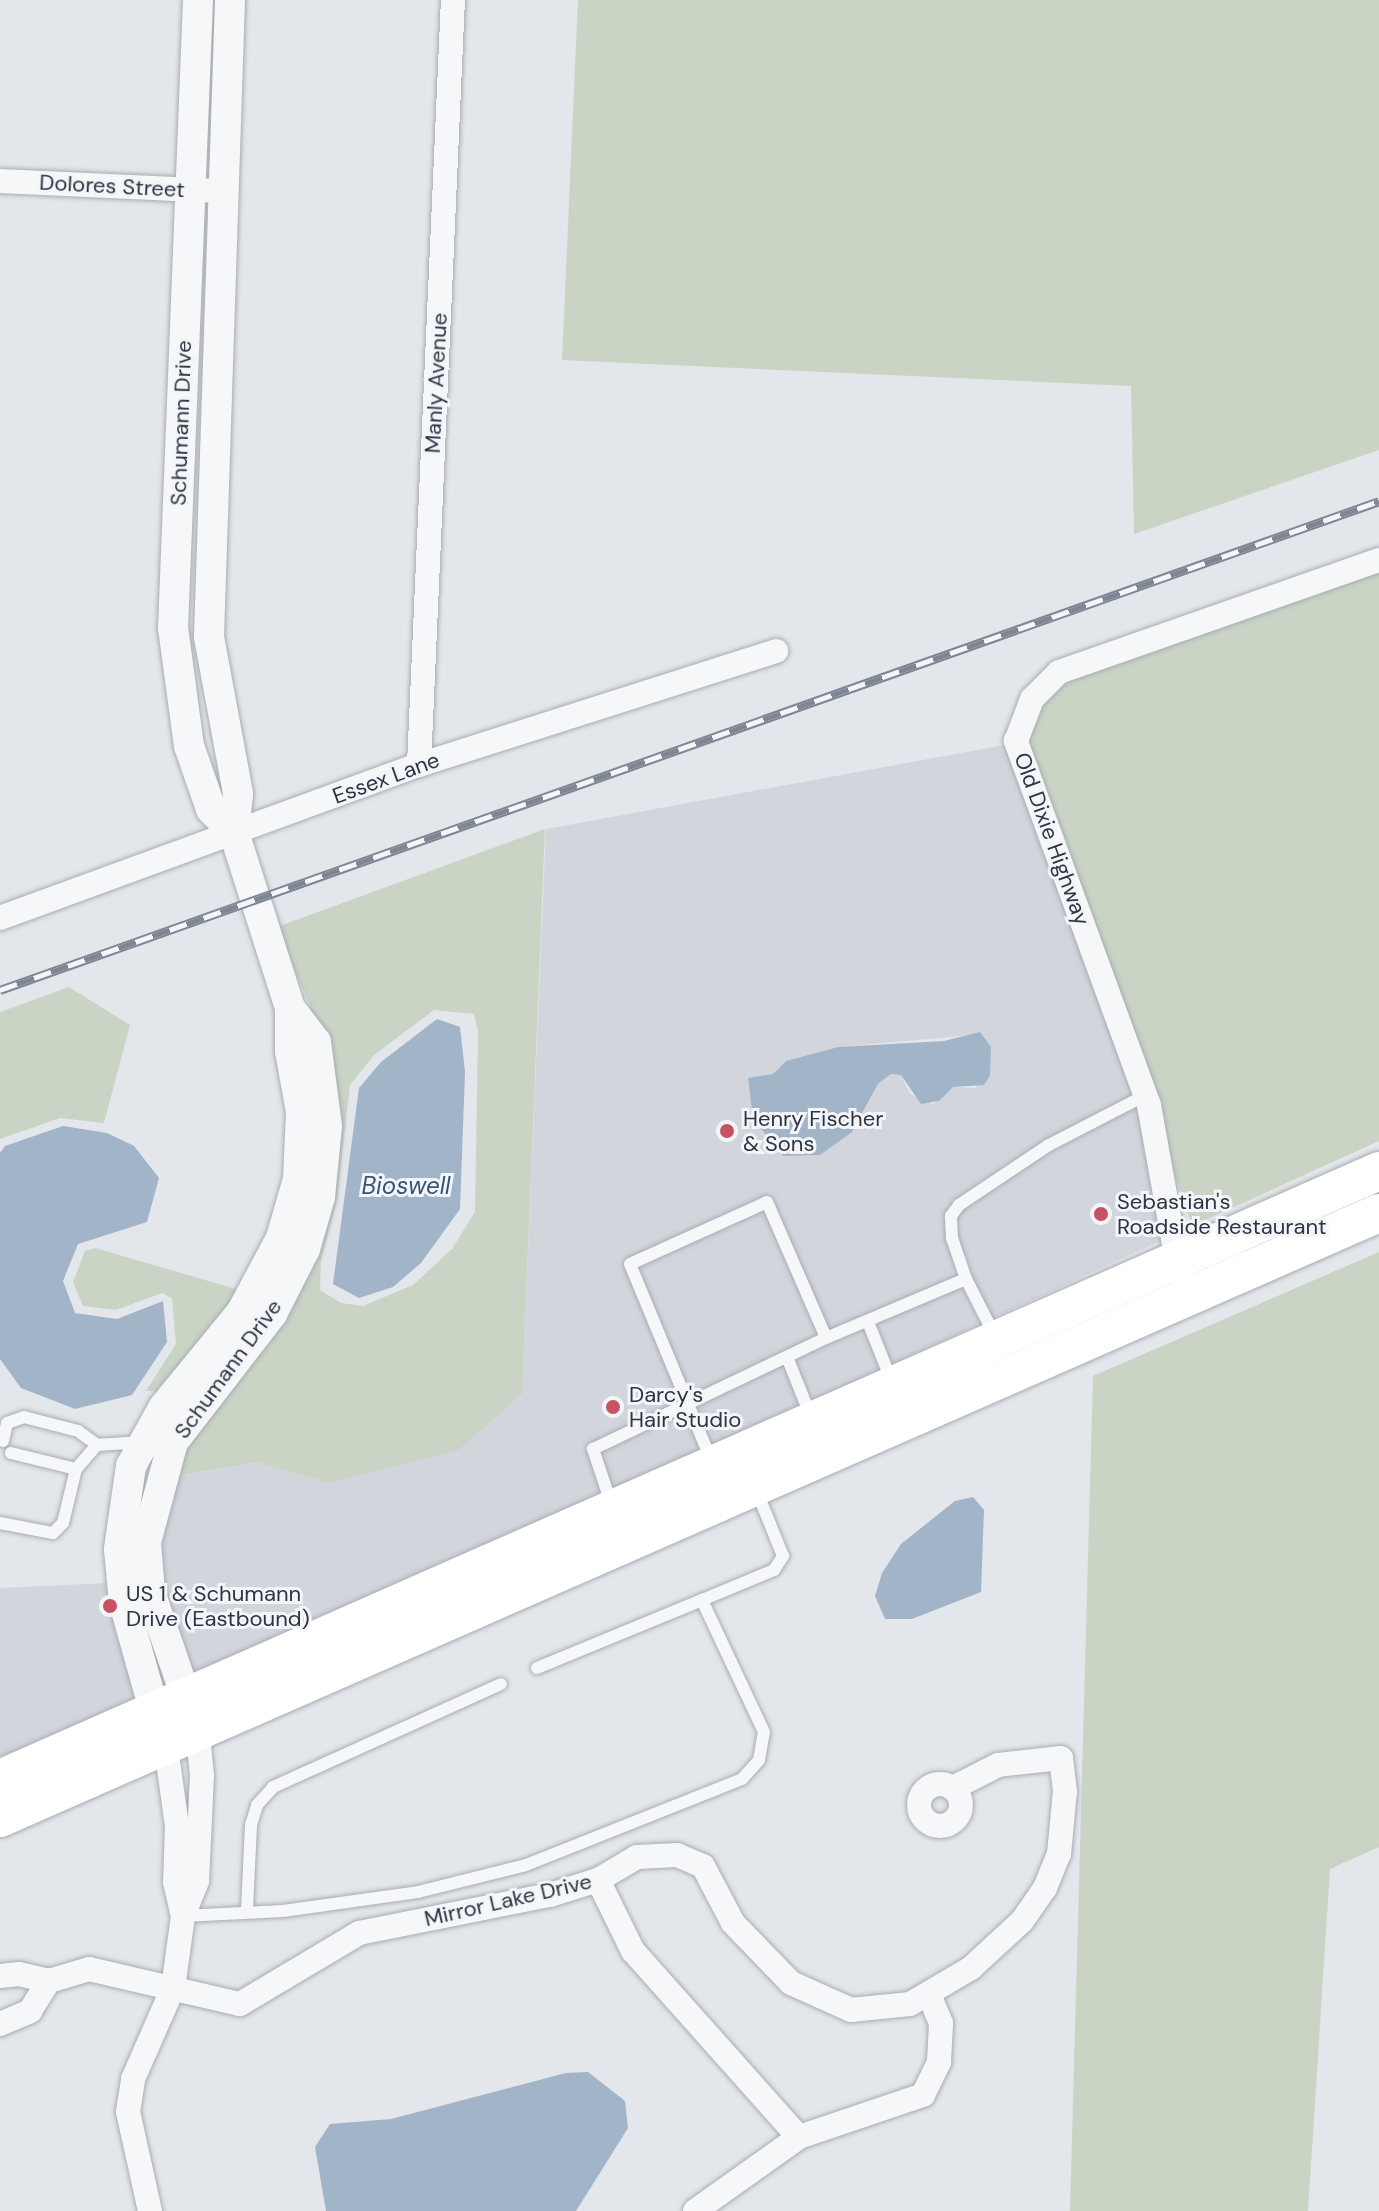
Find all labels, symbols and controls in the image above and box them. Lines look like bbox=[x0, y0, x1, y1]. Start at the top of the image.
street label: Dolores Street bbox=[39, 169, 185, 203]
street label: Manly Avenue bbox=[419, 312, 453, 454]
street label: Schumann Drive bbox=[165, 340, 197, 506]
street label: Essex Lane bbox=[329, 746, 443, 810]
street label: Old Dixie Highway bbox=[1008, 749, 1096, 929]
place label: Henry Fischer & Sons bbox=[743, 1105, 883, 1156]
marker: Henry Fischer & Sons bbox=[718, 1122, 736, 1140]
water label: Bioswell bbox=[362, 1172, 450, 1200]
place label: Sebastian's Roadside Restaurant bbox=[1117, 1188, 1327, 1240]
marker: Sebastian's Roadside Restaurant bbox=[1092, 1205, 1110, 1223]
street label: Schumann Drive bbox=[169, 1294, 287, 1444]
place label: Darcy's Hair Studio bbox=[629, 1381, 741, 1432]
marker: Darcy's Hair Studio bbox=[604, 1398, 622, 1416]
place label: US 1 & Schumann Drive (Eastbound) bbox=[126, 1580, 310, 1632]
marker: US 1 & Schumann Drive (Eastbound) bbox=[101, 1597, 119, 1615]
street label: Mirror Lake Drive bbox=[422, 1868, 594, 1932]

